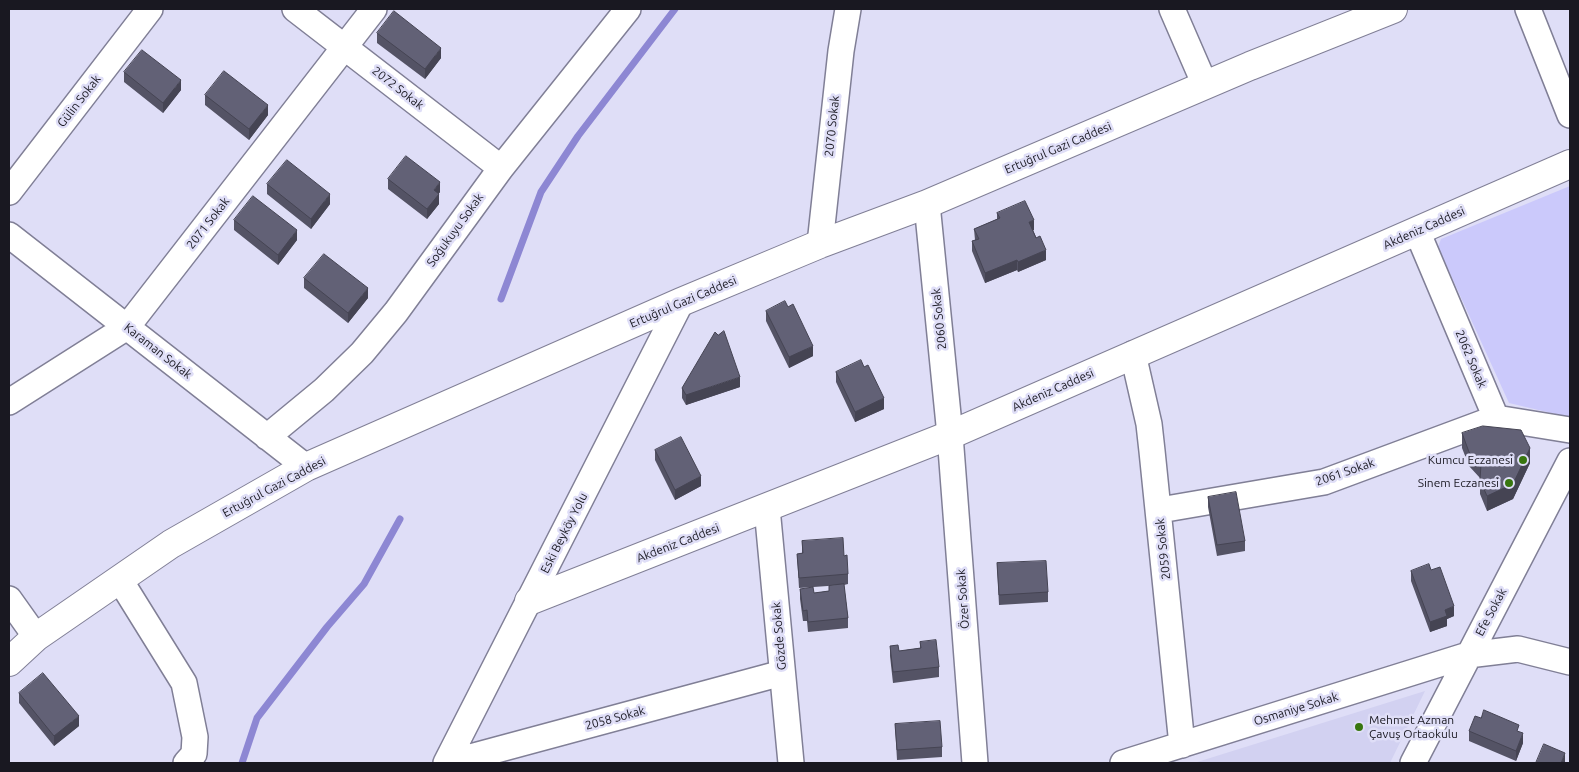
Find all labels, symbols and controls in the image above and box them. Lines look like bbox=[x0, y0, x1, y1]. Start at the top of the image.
street label: 2072 Sokak bbox=[369, 63, 427, 113]
street label: Gülin Sokak bbox=[54, 72, 104, 130]
street label: 2070 Sokak bbox=[822, 95, 842, 157]
street label: Ertuğrul Gazi Caddesi bbox=[1002, 119, 1114, 177]
street label: Soğukuyu Sokak bbox=[424, 191, 486, 269]
street label: 2071 Sokak bbox=[183, 194, 233, 252]
street label: Akdeniz Caddesi bbox=[1381, 204, 1467, 252]
street label: Ertuğrul Gazi Caddesi bbox=[627, 273, 739, 331]
street label: 2060 Sokak bbox=[929, 288, 949, 350]
street label: Karaman Sokak bbox=[121, 320, 195, 382]
street label: 2062 Sokak bbox=[1452, 328, 1490, 390]
street label: Akdeniz Caddesi bbox=[1010, 366, 1096, 414]
place label: Kumcu Eczanesi bbox=[1428, 453, 1513, 467]
street label: Ertuğrul Gazi Caddesi bbox=[220, 454, 328, 520]
marker: Kumcu Eczanesi bbox=[1517, 454, 1529, 466]
street label: 2061 Sokak bbox=[1314, 455, 1376, 489]
place label: Sinem Eczanesi bbox=[1418, 476, 1499, 490]
marker: Sinem Eczanesi bbox=[1503, 477, 1515, 489]
street label: Eski Beyköy Yolu bbox=[538, 490, 590, 576]
street label: 2059 Sokak bbox=[1153, 518, 1173, 580]
street label: Akdeniz Caddesi bbox=[635, 521, 721, 565]
street label: Özer Sokak bbox=[954, 568, 972, 630]
street label: Efe Sokak bbox=[1472, 586, 1510, 638]
street label: Gözde Sokak bbox=[769, 601, 789, 671]
street label: Osmaniye Sokak bbox=[1252, 689, 1340, 729]
street label: 2058 Sokak bbox=[583, 703, 647, 733]
place label: Mehmet Azman Çavuş Ortaokulu bbox=[1369, 713, 1458, 741]
marker: Mehmet Azman Çavuş Ortaokulu bbox=[1353, 721, 1365, 733]

